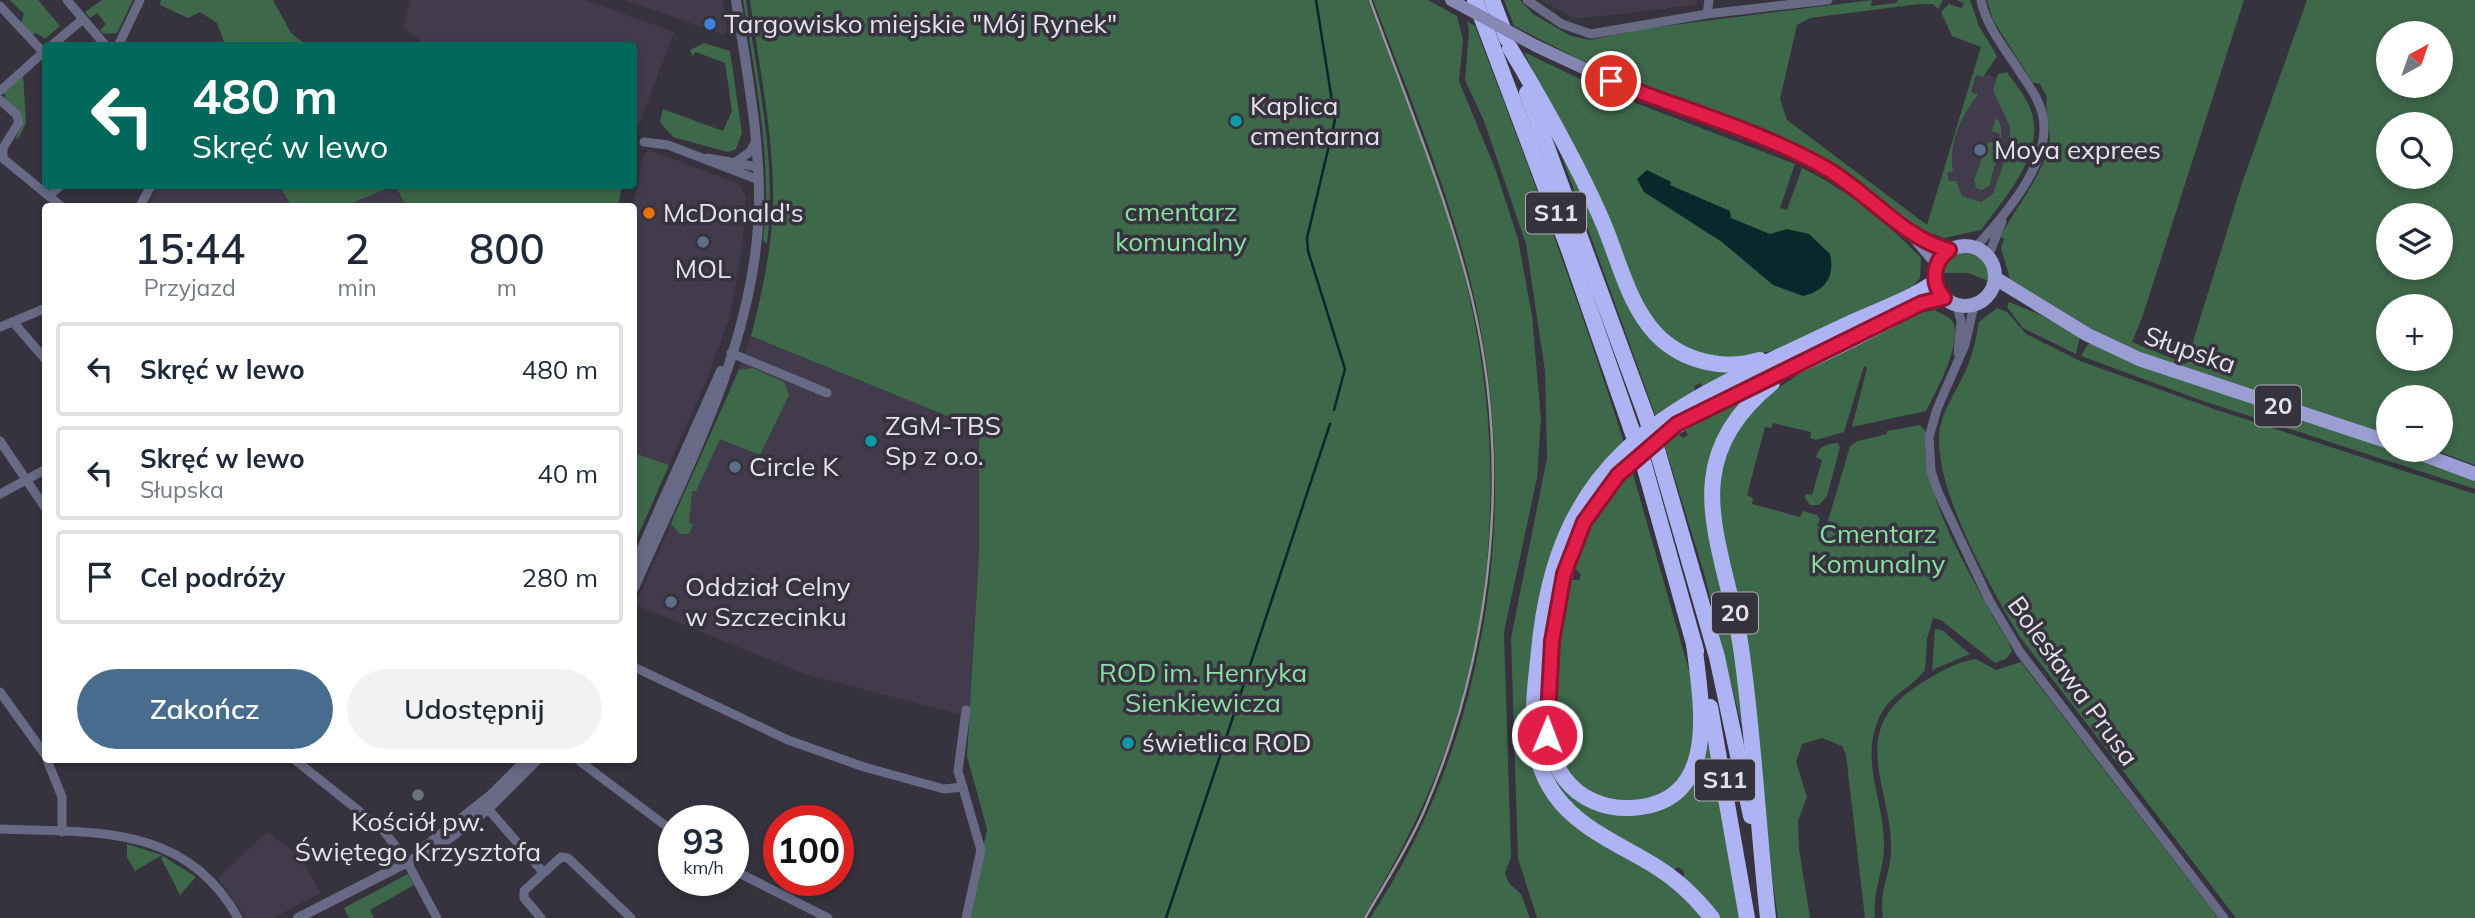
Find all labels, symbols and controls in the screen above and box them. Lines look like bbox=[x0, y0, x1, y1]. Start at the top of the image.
place label: Targowisko miejskie "Mój Rynek" bbox=[724, 7, 1117, 40]
marker: Targowisko miejskie "Mój Rynek" bbox=[702, 16, 718, 32]
north arrow bbox=[2376, 21, 2454, 98]
map controls bbox=[2376, 21, 2453, 462]
pin bbox=[1581, 51, 1641, 111]
icon: arrive bbox=[1592, 62, 1630, 100]
text: 480 m bbox=[192, 65, 338, 126]
icon: left bbox=[77, 70, 168, 161]
place label: Kaplica cmentarna bbox=[1250, 89, 1380, 152]
button: search bbox=[2376, 112, 2453, 189]
marker: Kaplica cmentarna bbox=[1228, 113, 1244, 129]
text: Skręć w lewo bbox=[192, 126, 388, 166]
place label: Moya exprees bbox=[1994, 133, 2161, 166]
marker: Moya exprees bbox=[1972, 142, 1988, 158]
road number: S11 bbox=[1526, 192, 1586, 233]
park label: cmentarz komunalny bbox=[1115, 195, 1247, 258]
place label: McDonald's bbox=[663, 196, 804, 229]
button: layers bbox=[2376, 203, 2453, 280]
marker: McDonald's bbox=[641, 205, 657, 221]
text: 15:44 bbox=[134, 222, 245, 275]
text: 2 bbox=[344, 222, 370, 275]
text: 800 bbox=[469, 222, 545, 275]
marker: MOL bbox=[695, 234, 711, 250]
place label: MOL bbox=[675, 252, 731, 285]
text: Przyjazd bbox=[144, 273, 236, 302]
text: min bbox=[337, 273, 377, 302]
text: m bbox=[497, 273, 517, 302]
button: + bbox=[2376, 294, 2453, 371]
street label: Słupska bbox=[2140, 319, 2240, 381]
icon: left bbox=[81, 350, 119, 388]
text: Skręć w lewo bbox=[140, 353, 305, 386]
text: 480 m bbox=[522, 353, 598, 386]
button: − bbox=[2376, 385, 2453, 462]
road number: 20 bbox=[2255, 386, 2301, 426]
place label: ZGM-TBS Sp z o.o. bbox=[885, 409, 1001, 472]
marker: ZGM-TBS Sp z o.o. bbox=[863, 433, 879, 449]
text: Skręć w lewo bbox=[140, 442, 305, 475]
place label: Circle K bbox=[749, 450, 839, 483]
icon: left bbox=[81, 454, 119, 492]
text: 40 m bbox=[537, 457, 598, 490]
marker: Circle K bbox=[727, 459, 743, 475]
text: Słupska bbox=[140, 475, 224, 504]
park label: Cmentarz Komunalny bbox=[1811, 517, 1946, 580]
icon: arrive bbox=[81, 558, 119, 596]
text: Cel podróży bbox=[140, 561, 285, 594]
text: 280 m bbox=[522, 561, 598, 594]
place label: Oddział Celny w Szczecinku bbox=[685, 570, 851, 633]
street label: Bolesława Prusa bbox=[2001, 589, 2146, 772]
road number: 20 bbox=[1712, 592, 1758, 634]
marker: Oddział Celny w Szczecinku bbox=[663, 594, 679, 610]
park label: ROD im. Henryka Sienkiewicza bbox=[1099, 656, 1307, 719]
button: Zakończ bbox=[77, 669, 333, 749]
button: Udostępnij bbox=[347, 669, 602, 749]
position arrow bbox=[1510, 698, 1584, 772]
place label: świetlica ROD bbox=[1142, 726, 1312, 759]
marker: świetlica ROD bbox=[1120, 735, 1136, 751]
road number: S11 bbox=[1695, 760, 1755, 800]
marker: Kościół pw. Świętego Krzysztofa bbox=[410, 787, 426, 803]
place label: Kościół pw. Świętego Krzysztofa bbox=[295, 805, 541, 868]
speed limit sign: 100 bbox=[763, 805, 854, 896]
text: 93 bbox=[682, 819, 725, 863]
text: km/h bbox=[683, 856, 724, 879]

